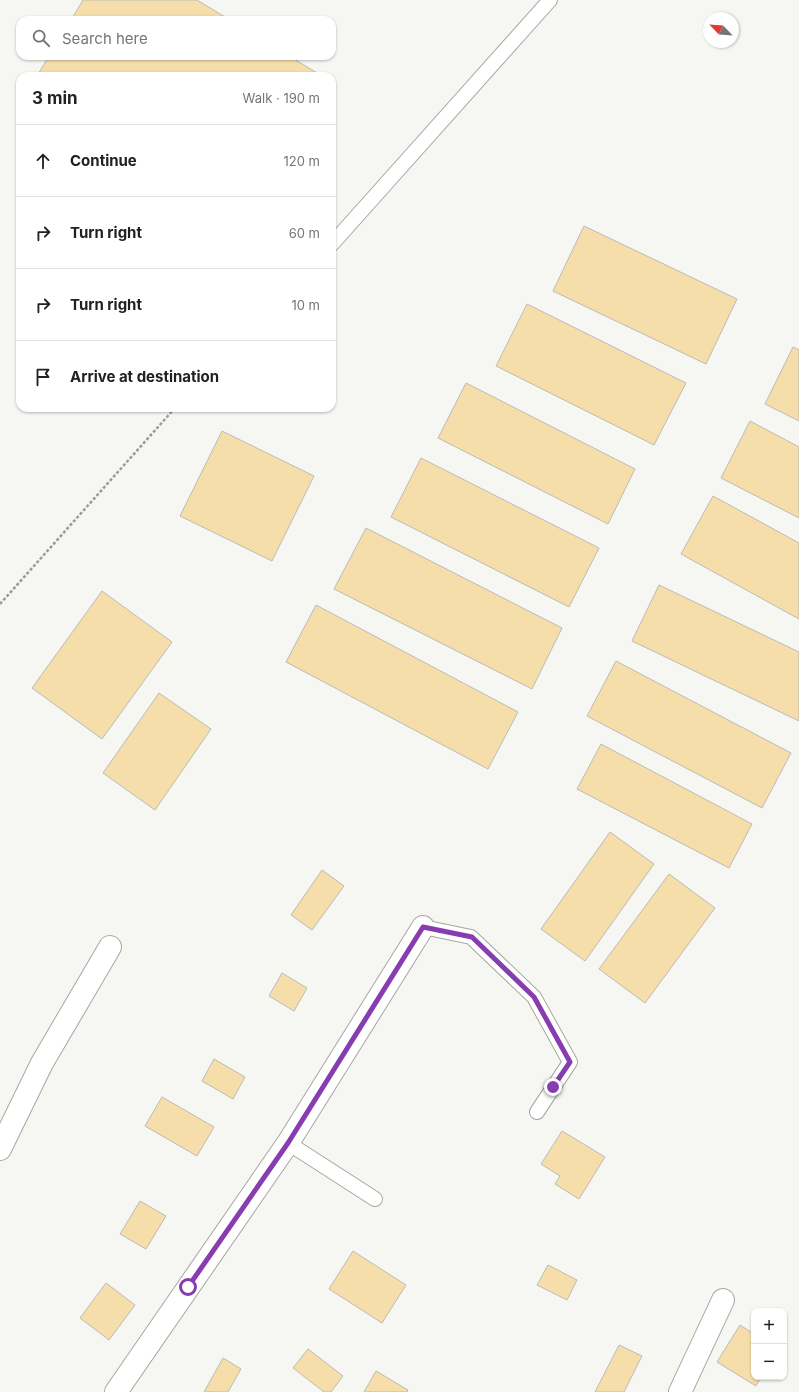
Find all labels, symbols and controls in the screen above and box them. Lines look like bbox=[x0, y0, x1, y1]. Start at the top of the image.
north arrow bbox=[703, 12, 739, 48]
search box bbox=[16, 16, 336, 60]
icon: search bbox=[30, 27, 52, 49]
text: Search here bbox=[62, 29, 148, 48]
text: 3 min bbox=[32, 88, 78, 108]
text: Walk · 190 m bbox=[243, 90, 320, 106]
icon: ahead bbox=[32, 150, 54, 172]
text: Continue bbox=[70, 151, 137, 170]
text: 120 m bbox=[284, 153, 320, 169]
icon: right bbox=[32, 222, 54, 244]
text: Turn right bbox=[70, 223, 142, 242]
text: 60 m bbox=[289, 225, 320, 241]
icon: right bbox=[32, 294, 54, 316]
text: Turn right bbox=[70, 295, 142, 314]
text: 10 m bbox=[291, 297, 320, 313]
icon: arrive bbox=[32, 366, 54, 388]
text: Arrive at destination bbox=[70, 367, 219, 386]
route end bbox=[544, 1078, 562, 1096]
route start bbox=[179, 1278, 197, 1296]
map controls bbox=[751, 1308, 787, 1380]
button: + bbox=[751, 1308, 787, 1344]
button: − bbox=[751, 1344, 787, 1380]

